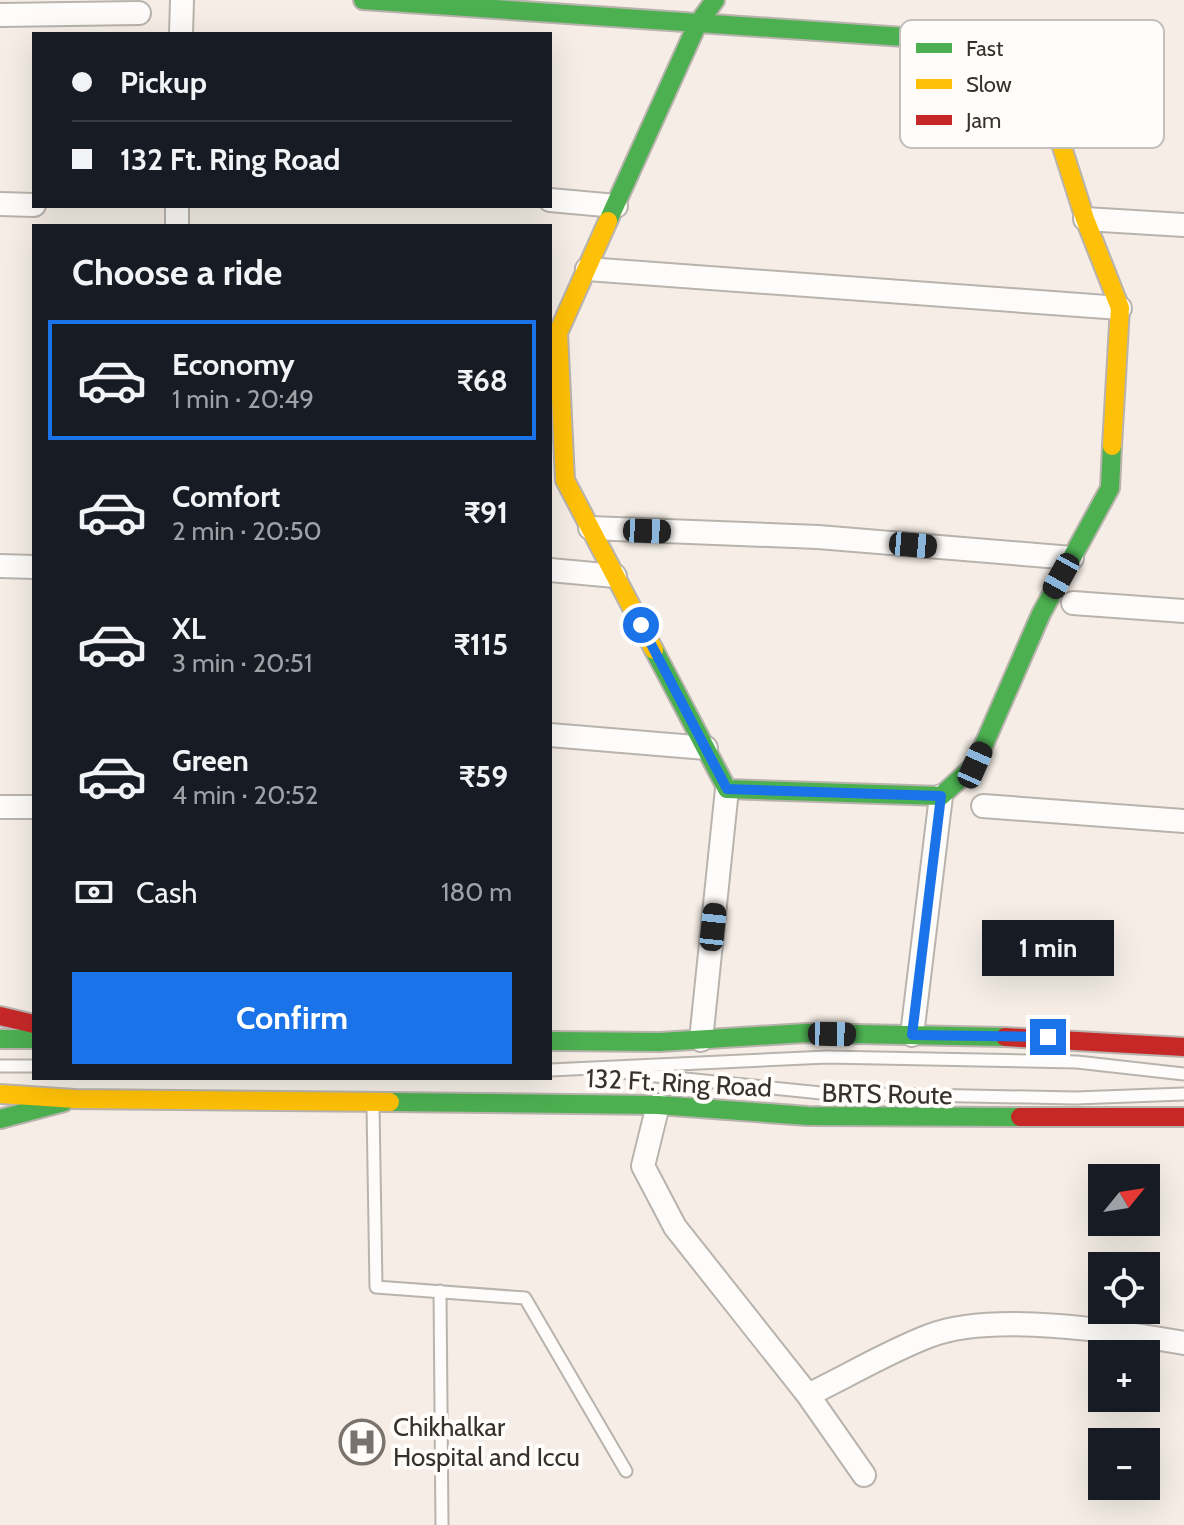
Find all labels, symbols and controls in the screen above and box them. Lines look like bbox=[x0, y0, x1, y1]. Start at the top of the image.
legend bbox=[900, 20, 1164, 148]
text: Fast bbox=[966, 35, 1004, 62]
text: Pickup bbox=[120, 64, 207, 101]
text: Slow bbox=[966, 71, 1012, 98]
text: Jam bbox=[965, 107, 1001, 134]
text: 132 Ft. Ring Road bbox=[120, 141, 341, 178]
text: Choose a ride bbox=[72, 250, 282, 294]
icon: car bbox=[76, 344, 148, 416]
text: Economy bbox=[172, 346, 295, 383]
text: ₹68 bbox=[457, 362, 508, 399]
text: 1 min · 20:49 bbox=[172, 383, 314, 415]
icon: car bbox=[76, 476, 148, 548]
text: Comfort bbox=[172, 478, 280, 515]
text: ₹91 bbox=[464, 494, 508, 531]
text: 2 min · 20:50 bbox=[172, 515, 322, 547]
car bbox=[623, 518, 671, 544]
car bbox=[888, 531, 938, 559]
car bbox=[1039, 549, 1083, 603]
route start bbox=[623, 607, 659, 643]
icon: car bbox=[76, 608, 148, 680]
text: XL bbox=[172, 610, 206, 647]
text: ₹115 bbox=[453, 626, 508, 663]
text: 3 min · 20:51 bbox=[172, 647, 312, 679]
car bbox=[954, 738, 996, 792]
icon: car bbox=[76, 740, 148, 812]
text: Green bbox=[172, 742, 249, 779]
text: ₹59 bbox=[459, 758, 508, 795]
text: 4 min · 20:52 bbox=[172, 779, 318, 811]
icon: cash bbox=[72, 870, 116, 914]
text: Cash bbox=[136, 874, 198, 911]
text: 180 m bbox=[441, 876, 512, 908]
car bbox=[699, 902, 727, 952]
callout: 1 min bbox=[982, 921, 1114, 977]
text: 1 min bbox=[1019, 932, 1077, 964]
button: Confirm bbox=[72, 972, 512, 1064]
route end bbox=[1030, 1019, 1066, 1055]
car bbox=[808, 1022, 856, 1046]
street label: 132 Ft. Ring Road bbox=[585, 1062, 773, 1104]
street label: BRTS Route bbox=[821, 1077, 953, 1111]
north arrow bbox=[1088, 1164, 1160, 1236]
map controls bbox=[1088, 1164, 1160, 1500]
button: locate bbox=[1088, 1252, 1160, 1324]
button: + bbox=[1088, 1340, 1160, 1412]
place label: Chikhalkar Hospital and Iccu bbox=[393, 1411, 580, 1473]
hospital icon: Chikhalkar Hospital and Iccu bbox=[338, 1418, 386, 1466]
button: − bbox=[1088, 1428, 1160, 1500]

